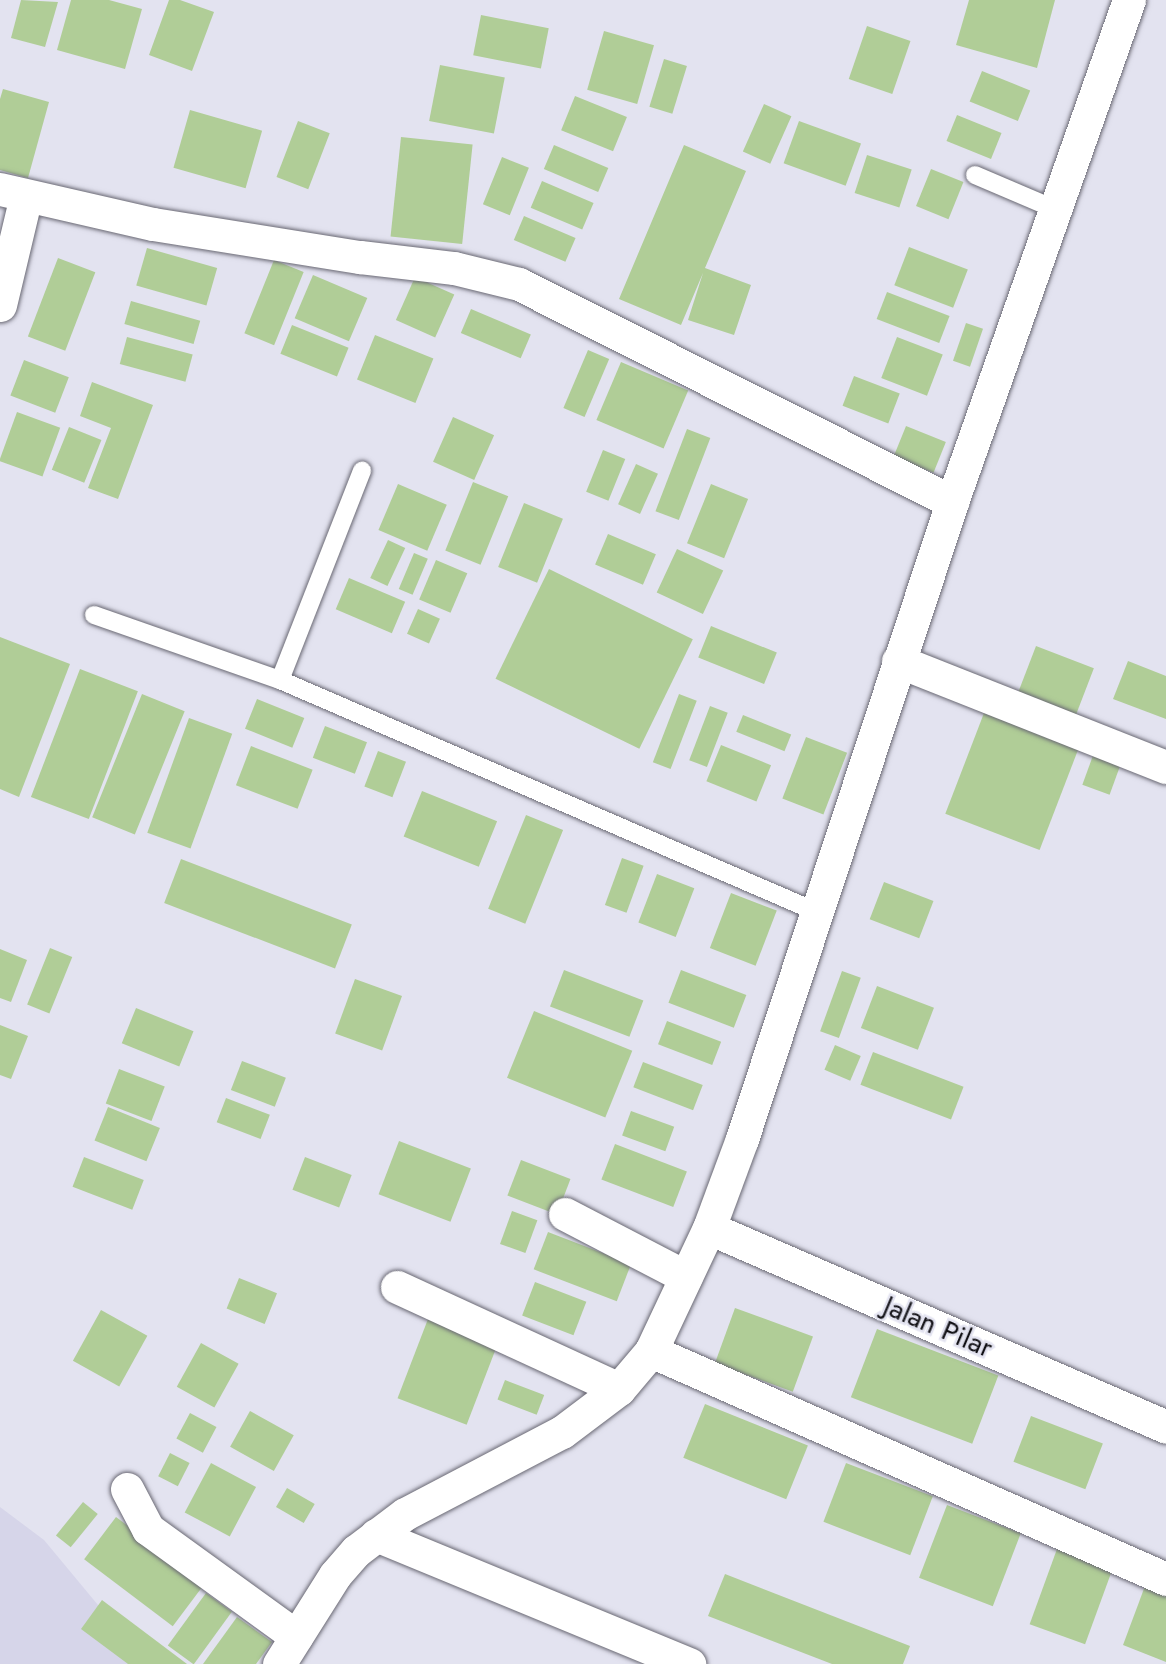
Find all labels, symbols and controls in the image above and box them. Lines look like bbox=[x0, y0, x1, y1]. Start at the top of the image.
street label: Jalan Pilar bbox=[878, 1289, 998, 1365]

